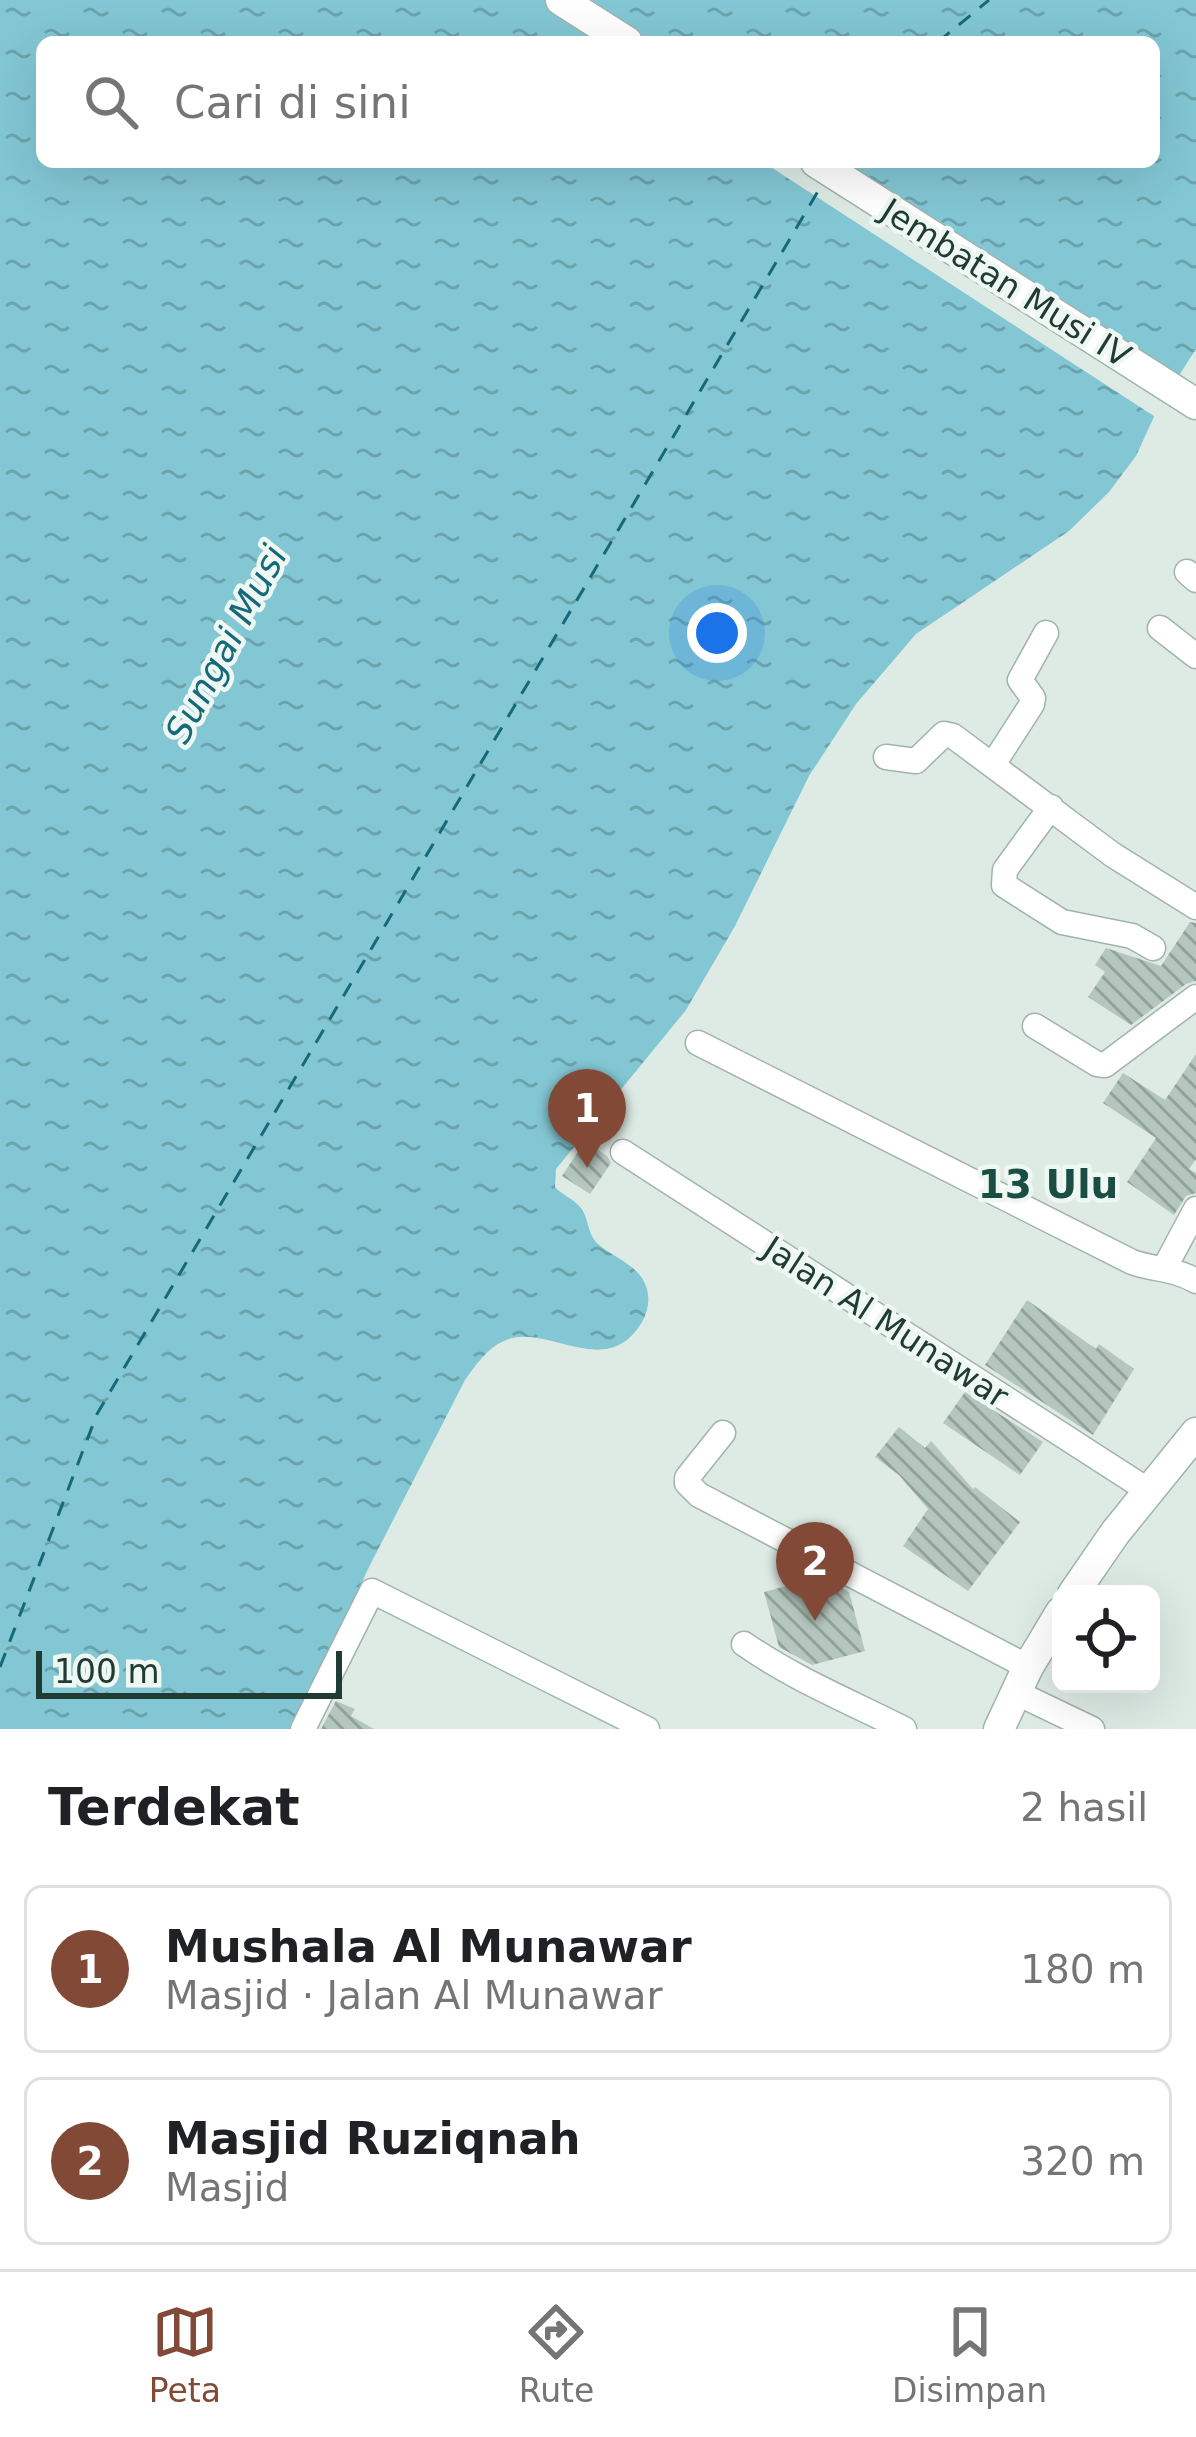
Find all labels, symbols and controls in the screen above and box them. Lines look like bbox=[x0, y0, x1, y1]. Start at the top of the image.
search box bbox=[36, 36, 1160, 168]
icon: search bbox=[78, 69, 144, 135]
text: Cari di sini bbox=[174, 76, 411, 129]
street label: Jembatan Musi IV bbox=[873, 190, 1138, 376]
water label: Sungai Musi bbox=[157, 538, 295, 750]
your location bbox=[687, 603, 747, 663]
pin: 1 bbox=[548, 1069, 626, 1168]
district label: 13 Ulu bbox=[978, 1162, 1118, 1207]
street label: Jalan Al Munawar bbox=[754, 1227, 1016, 1416]
pin: 2 bbox=[776, 1522, 854, 1621]
map controls bbox=[1052, 1585, 1160, 1693]
button: locate bbox=[1052, 1585, 1160, 1693]
scale bar bbox=[36, 1645, 342, 1698]
text: 100 m bbox=[54, 1652, 160, 1691]
text: Terdekat bbox=[48, 1778, 300, 1837]
text: 2 hasil bbox=[1020, 1785, 1148, 1830]
text: Mushala Al Munawar bbox=[165, 1920, 692, 1973]
text: 1 bbox=[76, 1947, 104, 1992]
text: 180 m bbox=[1020, 1947, 1145, 1992]
text: Masjid · Jalan Al Munawar bbox=[165, 1973, 662, 2018]
text: Masjid Ruziqnah bbox=[165, 2112, 581, 2165]
text: 2 bbox=[76, 2139, 104, 2184]
text: 320 m bbox=[1020, 2139, 1145, 2184]
text: Masjid bbox=[165, 2165, 289, 2210]
tab: Peta bbox=[149, 2299, 221, 2410]
tab: Rute bbox=[519, 2299, 594, 2410]
tab: Disimpan bbox=[892, 2299, 1047, 2410]

